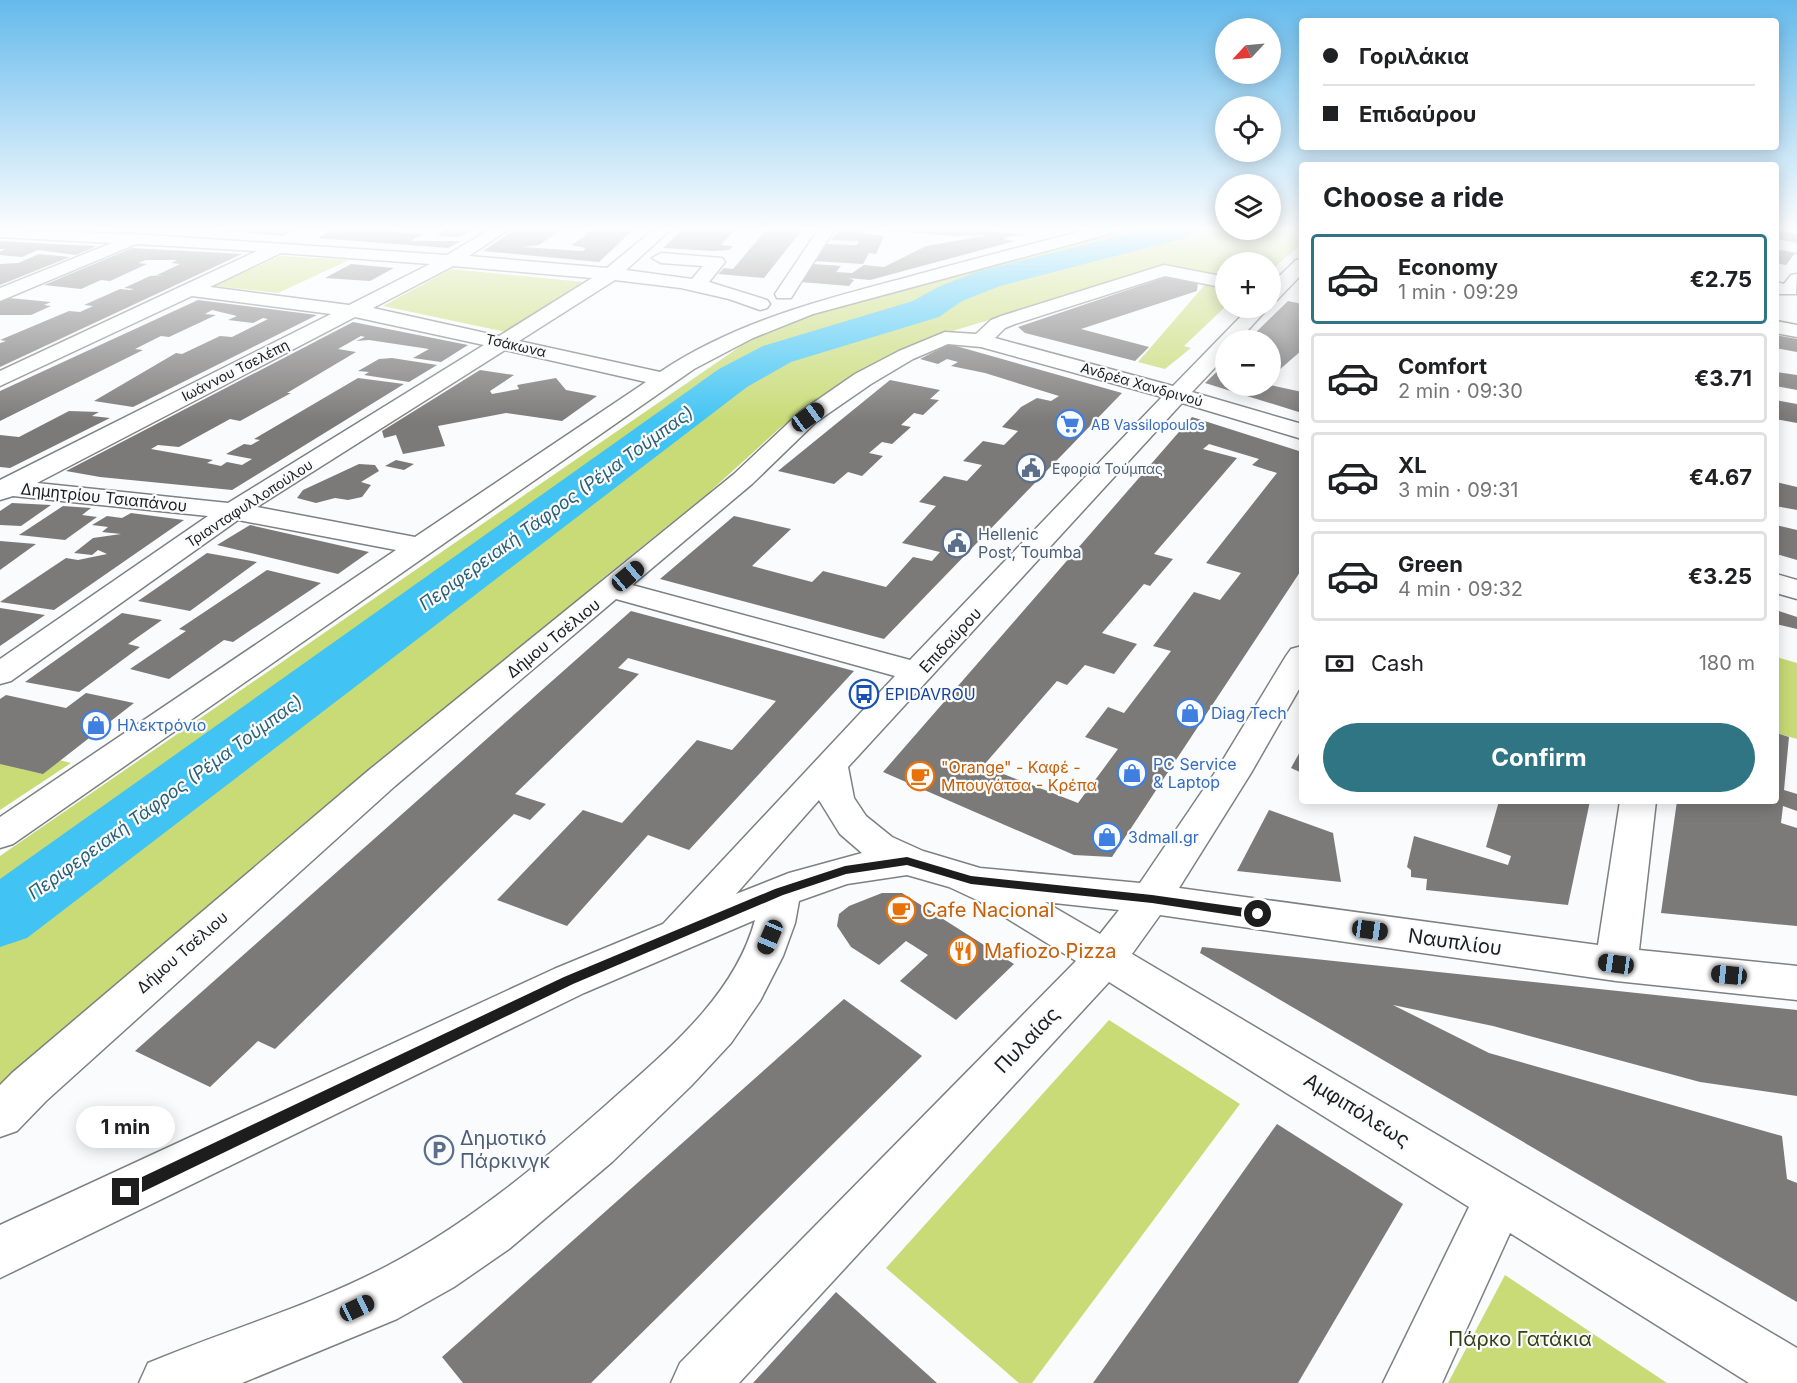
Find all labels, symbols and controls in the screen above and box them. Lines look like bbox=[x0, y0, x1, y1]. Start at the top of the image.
north arrow bbox=[1215, 18, 1281, 84]
map controls bbox=[1215, 18, 1281, 396]
text: Γοριλάκια bbox=[1359, 43, 1469, 69]
button: locate bbox=[1215, 96, 1281, 162]
text: Επιδαύρου bbox=[1359, 101, 1477, 127]
button: layers bbox=[1215, 174, 1281, 240]
text: Choose a ride bbox=[1323, 181, 1504, 214]
button: + bbox=[1215, 252, 1281, 318]
icon: car bbox=[1326, 252, 1380, 306]
text: Economy bbox=[1398, 254, 1498, 280]
text: €2.75 bbox=[1690, 266, 1752, 292]
text: 1 min · 09:29 bbox=[1398, 280, 1518, 304]
street label: Τσάκωνα bbox=[484, 330, 548, 360]
button: − bbox=[1215, 330, 1281, 396]
street label: Ιωάννου Τσελέπη bbox=[179, 336, 291, 404]
icon: car bbox=[1326, 351, 1380, 405]
text: Comfort bbox=[1398, 353, 1487, 379]
street label: Ανδρέα Χανδρινού bbox=[1079, 358, 1205, 410]
text: €3.71 bbox=[1694, 365, 1752, 391]
text: 2 min · 09:30 bbox=[1398, 379, 1523, 403]
car bbox=[788, 399, 828, 435]
water label: Περιφερειακή Τάφρος (Ρέμα Τούμπας) bbox=[415, 401, 697, 615]
supermarket icon: AB Vassilopoulos bbox=[1054, 408, 1086, 440]
place label: AB Vassilopoulos bbox=[1091, 416, 1205, 433]
icon: car bbox=[1326, 450, 1380, 504]
public building icon: Εφορία Τούμπας bbox=[1015, 452, 1047, 484]
text: XL bbox=[1398, 452, 1427, 478]
street label: Τριανταφυλλοπούλου bbox=[182, 456, 316, 550]
place label: Εφορία Τούμπας bbox=[1052, 460, 1163, 477]
text: €4.67 bbox=[1689, 464, 1752, 490]
street label: Δημητρίου Τσιαπάνου bbox=[20, 478, 188, 516]
text: 3 min · 09:31 bbox=[1398, 478, 1518, 502]
place label: Hellenic Post, Toumba bbox=[978, 524, 1082, 562]
public building icon: Hellenic Post, Toumba bbox=[941, 527, 973, 559]
icon: car bbox=[1326, 549, 1380, 603]
text: Green bbox=[1398, 551, 1463, 577]
car bbox=[608, 558, 648, 594]
text: €3.25 bbox=[1688, 563, 1752, 589]
text: 4 min · 09:32 bbox=[1398, 577, 1523, 601]
street label: Δήμου Τσέλιου bbox=[502, 594, 604, 682]
street label: Επιδαύρου bbox=[915, 603, 985, 677]
icon: cash bbox=[1323, 647, 1356, 680]
text: Cash bbox=[1371, 650, 1424, 676]
text: 180 m bbox=[1699, 651, 1755, 675]
bus stop icon: EPIDAVROU bbox=[848, 678, 880, 710]
place label: EPIDAVROU bbox=[885, 684, 976, 704]
water label: Περιφερειακή Τάφρος (Ρέμα Τούμπας) bbox=[24, 690, 306, 904]
shop icon: Diag Tech bbox=[1174, 697, 1206, 729]
place label: Diag Tech bbox=[1211, 703, 1287, 723]
shop icon: Ηλεκτρόνιο bbox=[80, 709, 112, 741]
place label: Ηλεκτρόνιο bbox=[117, 715, 206, 735]
button: Confirm bbox=[1323, 723, 1755, 792]
place label: PC Service & Laptop bbox=[1153, 754, 1237, 792]
place label: "Orange" - Καφέ - Μπουγάτσα - Κρέπα bbox=[941, 757, 1097, 795]
shop icon: PC Service & Laptop bbox=[1116, 757, 1148, 789]
cafe icon: "Orange" - Καφέ - Μπουγάτσα - Κρέπα bbox=[904, 760, 936, 792]
shop icon: 3dmall.gr bbox=[1091, 821, 1123, 853]
place label: 3dmall.gr bbox=[1128, 827, 1199, 847]
cafe icon: Cafe Nacional bbox=[885, 894, 917, 926]
place label: Cafe Nacional bbox=[922, 898, 1054, 922]
route start bbox=[1244, 900, 1271, 927]
street label: Δήμου Τσέλιου bbox=[132, 907, 232, 997]
car bbox=[755, 917, 785, 957]
car bbox=[1351, 919, 1389, 941]
street label: Ναυπλίου bbox=[1407, 924, 1503, 960]
restaurant icon: Mafiozo Pizza bbox=[947, 935, 979, 967]
place label: Mafiozo Pizza bbox=[984, 939, 1117, 963]
car bbox=[1597, 953, 1635, 975]
car bbox=[1710, 964, 1748, 986]
street label: Πυλαίας bbox=[990, 1002, 1064, 1078]
street label: Αμφιπόλεως bbox=[1300, 1068, 1414, 1152]
callout: 1 min bbox=[76, 1105, 176, 1147]
text: 1 min bbox=[101, 1115, 150, 1139]
place label: Δημοτικό Πάρκινγκ bbox=[460, 1126, 550, 1173]
parking icon: Δημοτικό Πάρκινγκ bbox=[423, 1134, 455, 1166]
route end bbox=[112, 1178, 139, 1205]
car bbox=[337, 1292, 377, 1324]
park label: Πάρκο Γατάκια bbox=[1448, 1327, 1592, 1351]

